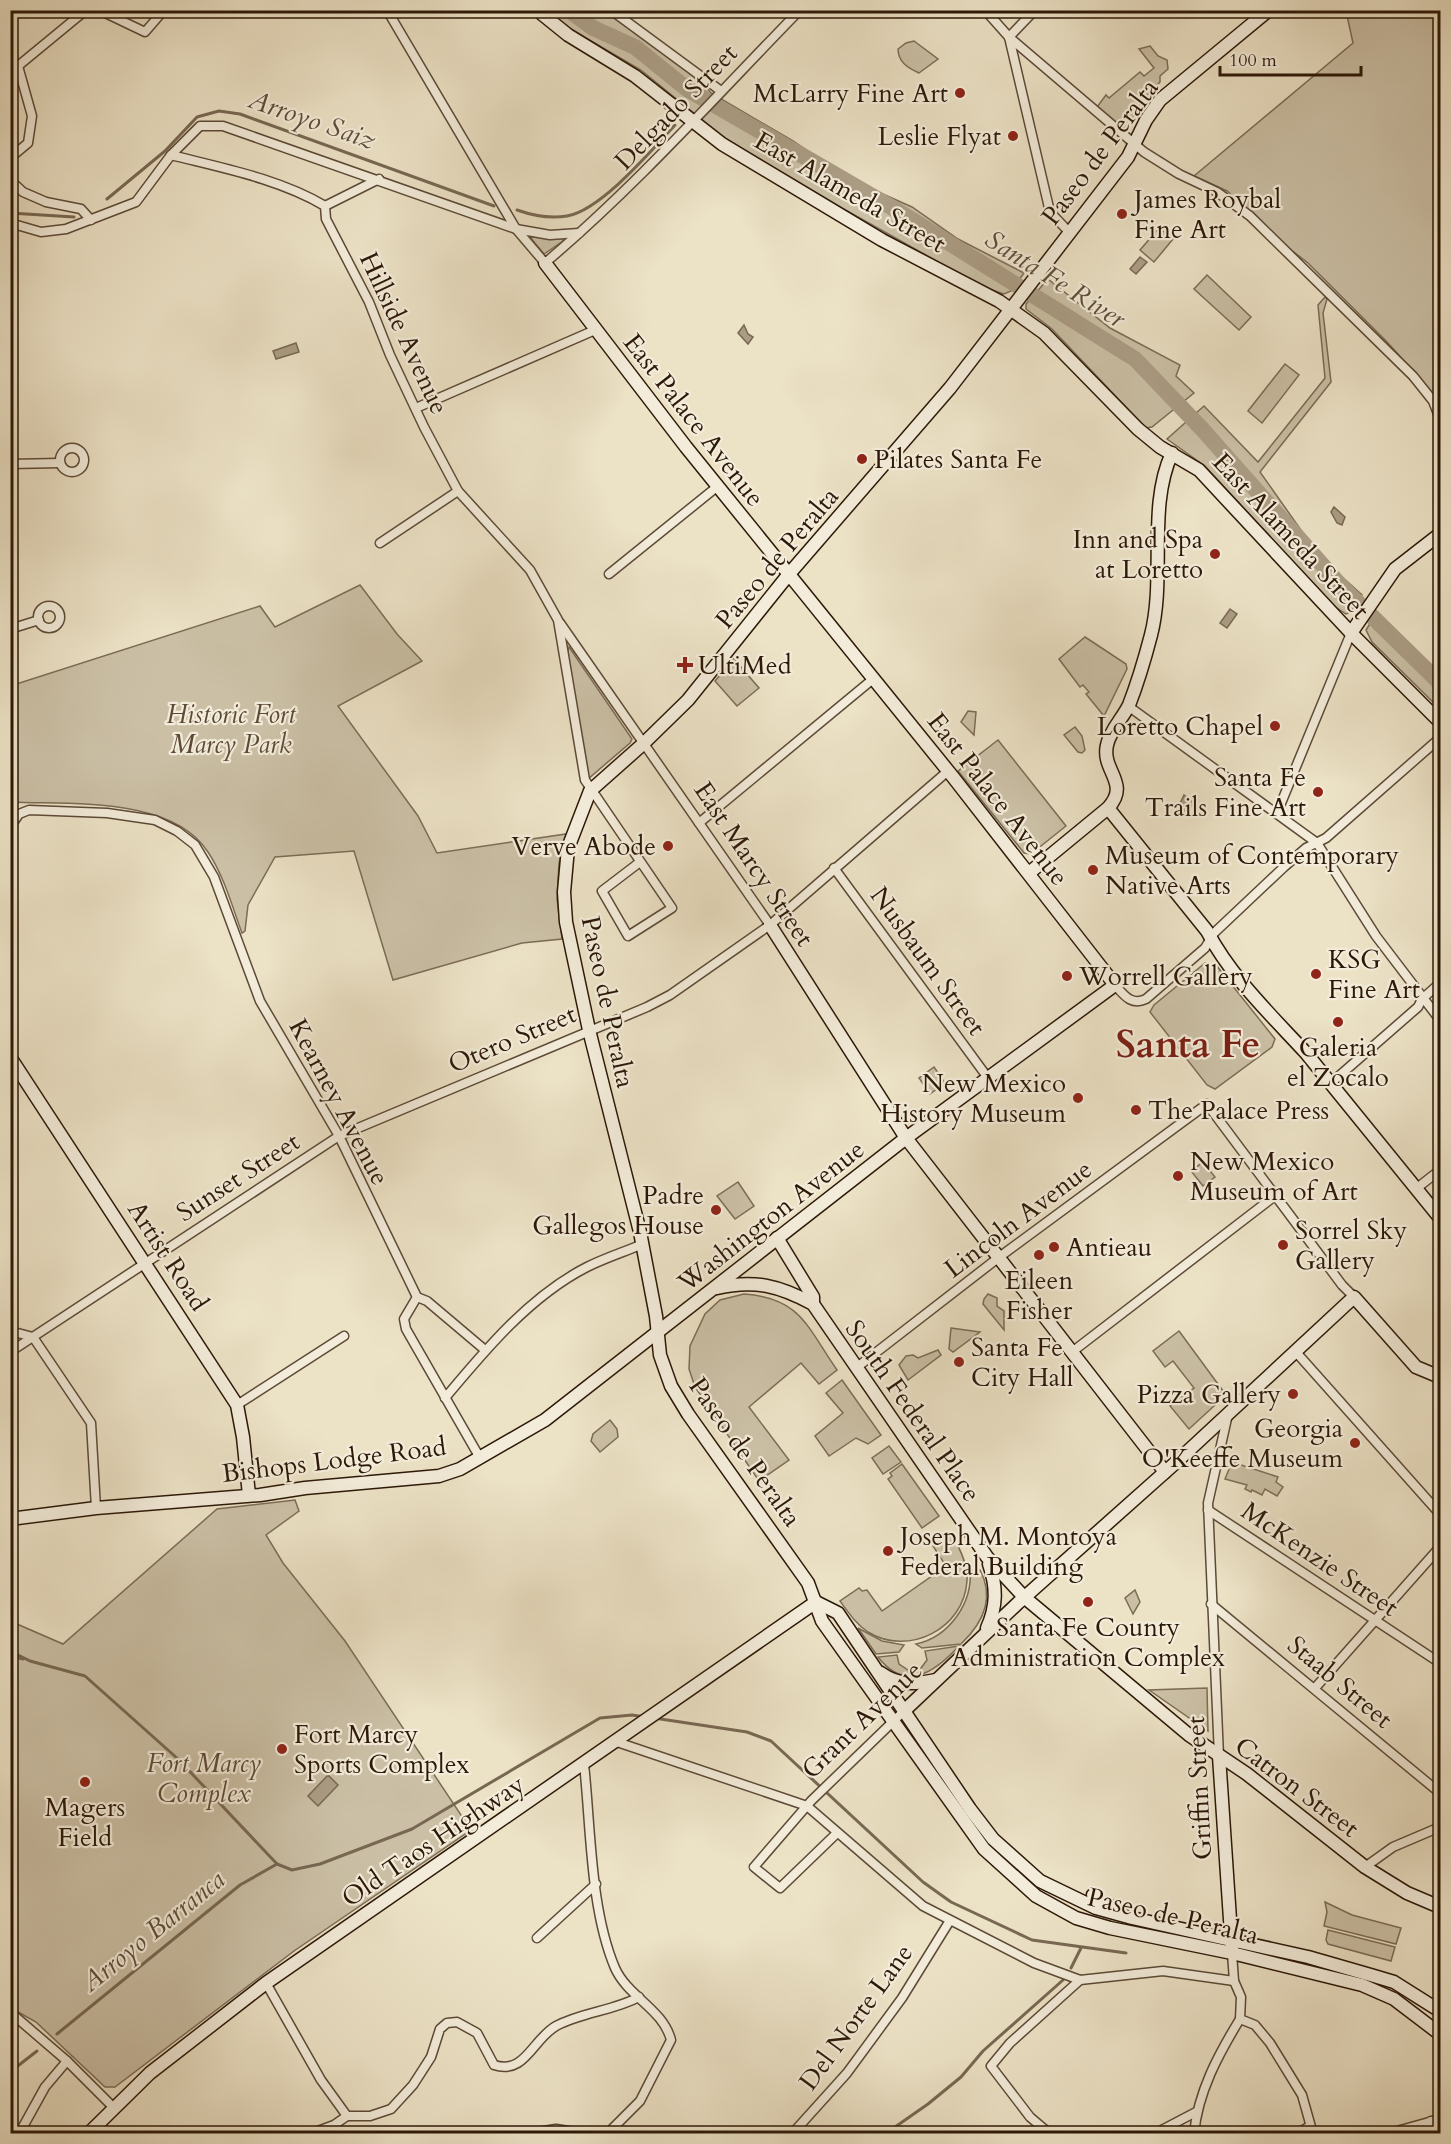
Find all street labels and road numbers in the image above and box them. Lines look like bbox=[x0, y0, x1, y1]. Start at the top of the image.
street label: Delgado Street bbox=[607, 36, 745, 178]
street label: Paseo de Peralta bbox=[1033, 72, 1167, 232]
street label: East Alameda Street bbox=[748, 123, 952, 261]
street label: Hillside Avenue bbox=[351, 246, 457, 420]
street label: East Palace Avenue bbox=[615, 326, 773, 514]
street label: East Alameda Street bbox=[1205, 445, 1377, 627]
street label: Paseo de Peralta bbox=[707, 480, 847, 636]
street label: East Palace Avenue bbox=[919, 705, 1077, 893]
street label: East Marcy Street bbox=[686, 775, 822, 953]
street label: Nusbaum Street bbox=[862, 879, 994, 1043]
street label: Paseo de Peralta bbox=[573, 913, 643, 1091]
street label: Otero Street bbox=[443, 996, 581, 1082]
street label: Kearney Avenue bbox=[280, 1013, 398, 1191]
street label: Sunset Street bbox=[170, 1124, 306, 1230]
street label: Washington Avenue bbox=[670, 1132, 872, 1301]
street label: Lincoln Avenue bbox=[937, 1152, 1099, 1286]
street label: Artist Road bbox=[119, 1194, 217, 1318]
street label: South Federal Place bbox=[837, 1313, 989, 1509]
street label: Paseo de Peralta bbox=[681, 1370, 809, 1534]
street label: Bishops Lodge Road bbox=[220, 1429, 448, 1491]
street label: McKenzie Street bbox=[1235, 1493, 1405, 1625]
street label: Staab Street bbox=[1280, 1628, 1400, 1736]
street label: Grant Avenue bbox=[794, 1653, 930, 1787]
street label: Griffin Street bbox=[1178, 1715, 1220, 1861]
street label: Catron Street bbox=[1228, 1729, 1366, 1845]
street label: Old Taos Highway bbox=[335, 1767, 532, 1915]
street label: Paseo de Peralta bbox=[1084, 1879, 1262, 1953]
street label: Del Norte Lane bbox=[791, 1937, 921, 2097]

